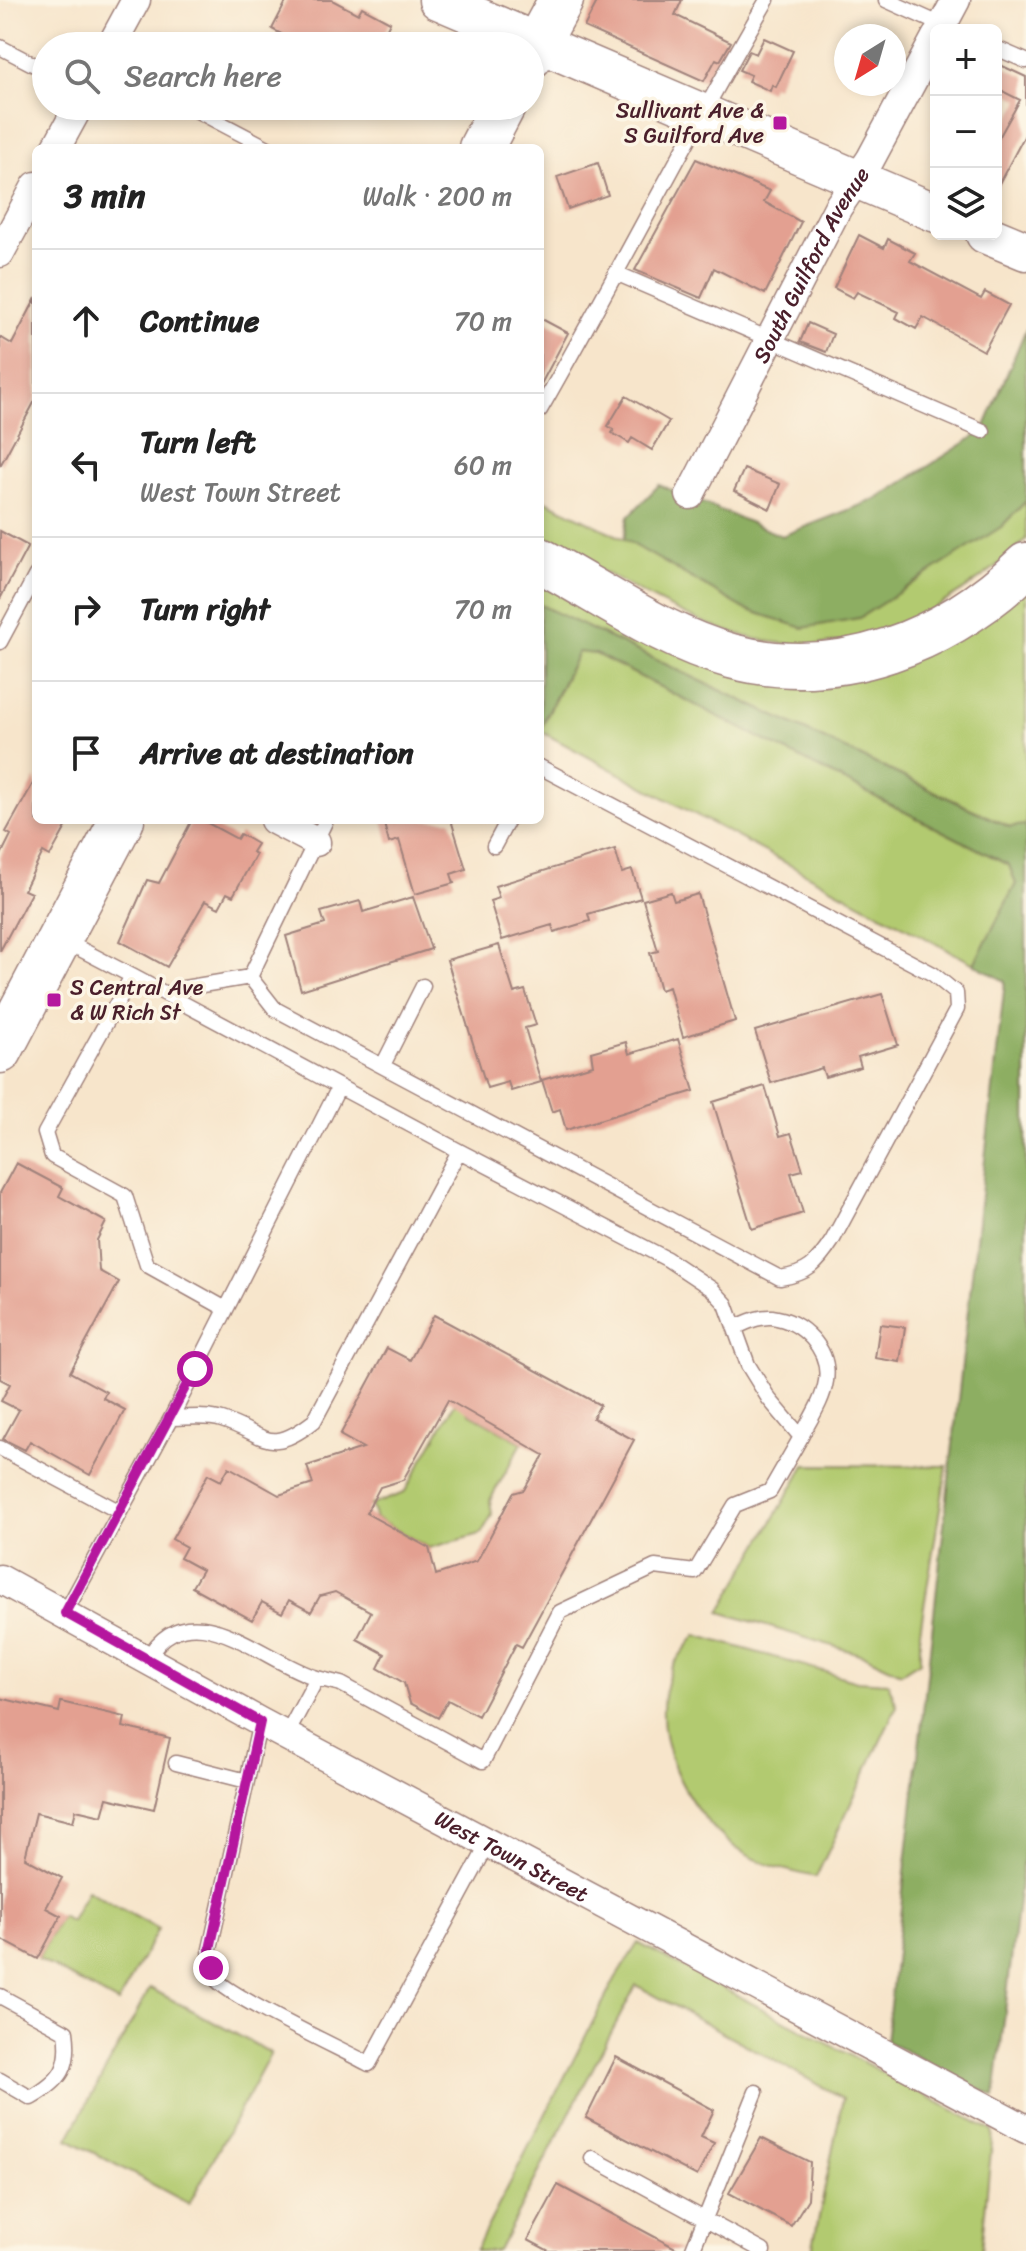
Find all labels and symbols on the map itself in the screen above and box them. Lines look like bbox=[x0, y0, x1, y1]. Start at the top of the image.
north arrow bbox=[834, 24, 906, 96]
place label: Sullivant Ave & S Guilford Ave bbox=[616, 91, 764, 155]
marker: Sullivant Ave & S Guilford Ave bbox=[771, 114, 789, 132]
street label: South Guilford Avenue bbox=[741, 158, 880, 370]
place label: S Central Ave & W Rich St bbox=[70, 968, 204, 1032]
marker: S Central Ave & W Rich St bbox=[45, 991, 63, 1009]
route start bbox=[177, 1351, 213, 1387]
street label: West Town Street bbox=[428, 1799, 597, 1913]
route end bbox=[193, 1950, 229, 1986]

